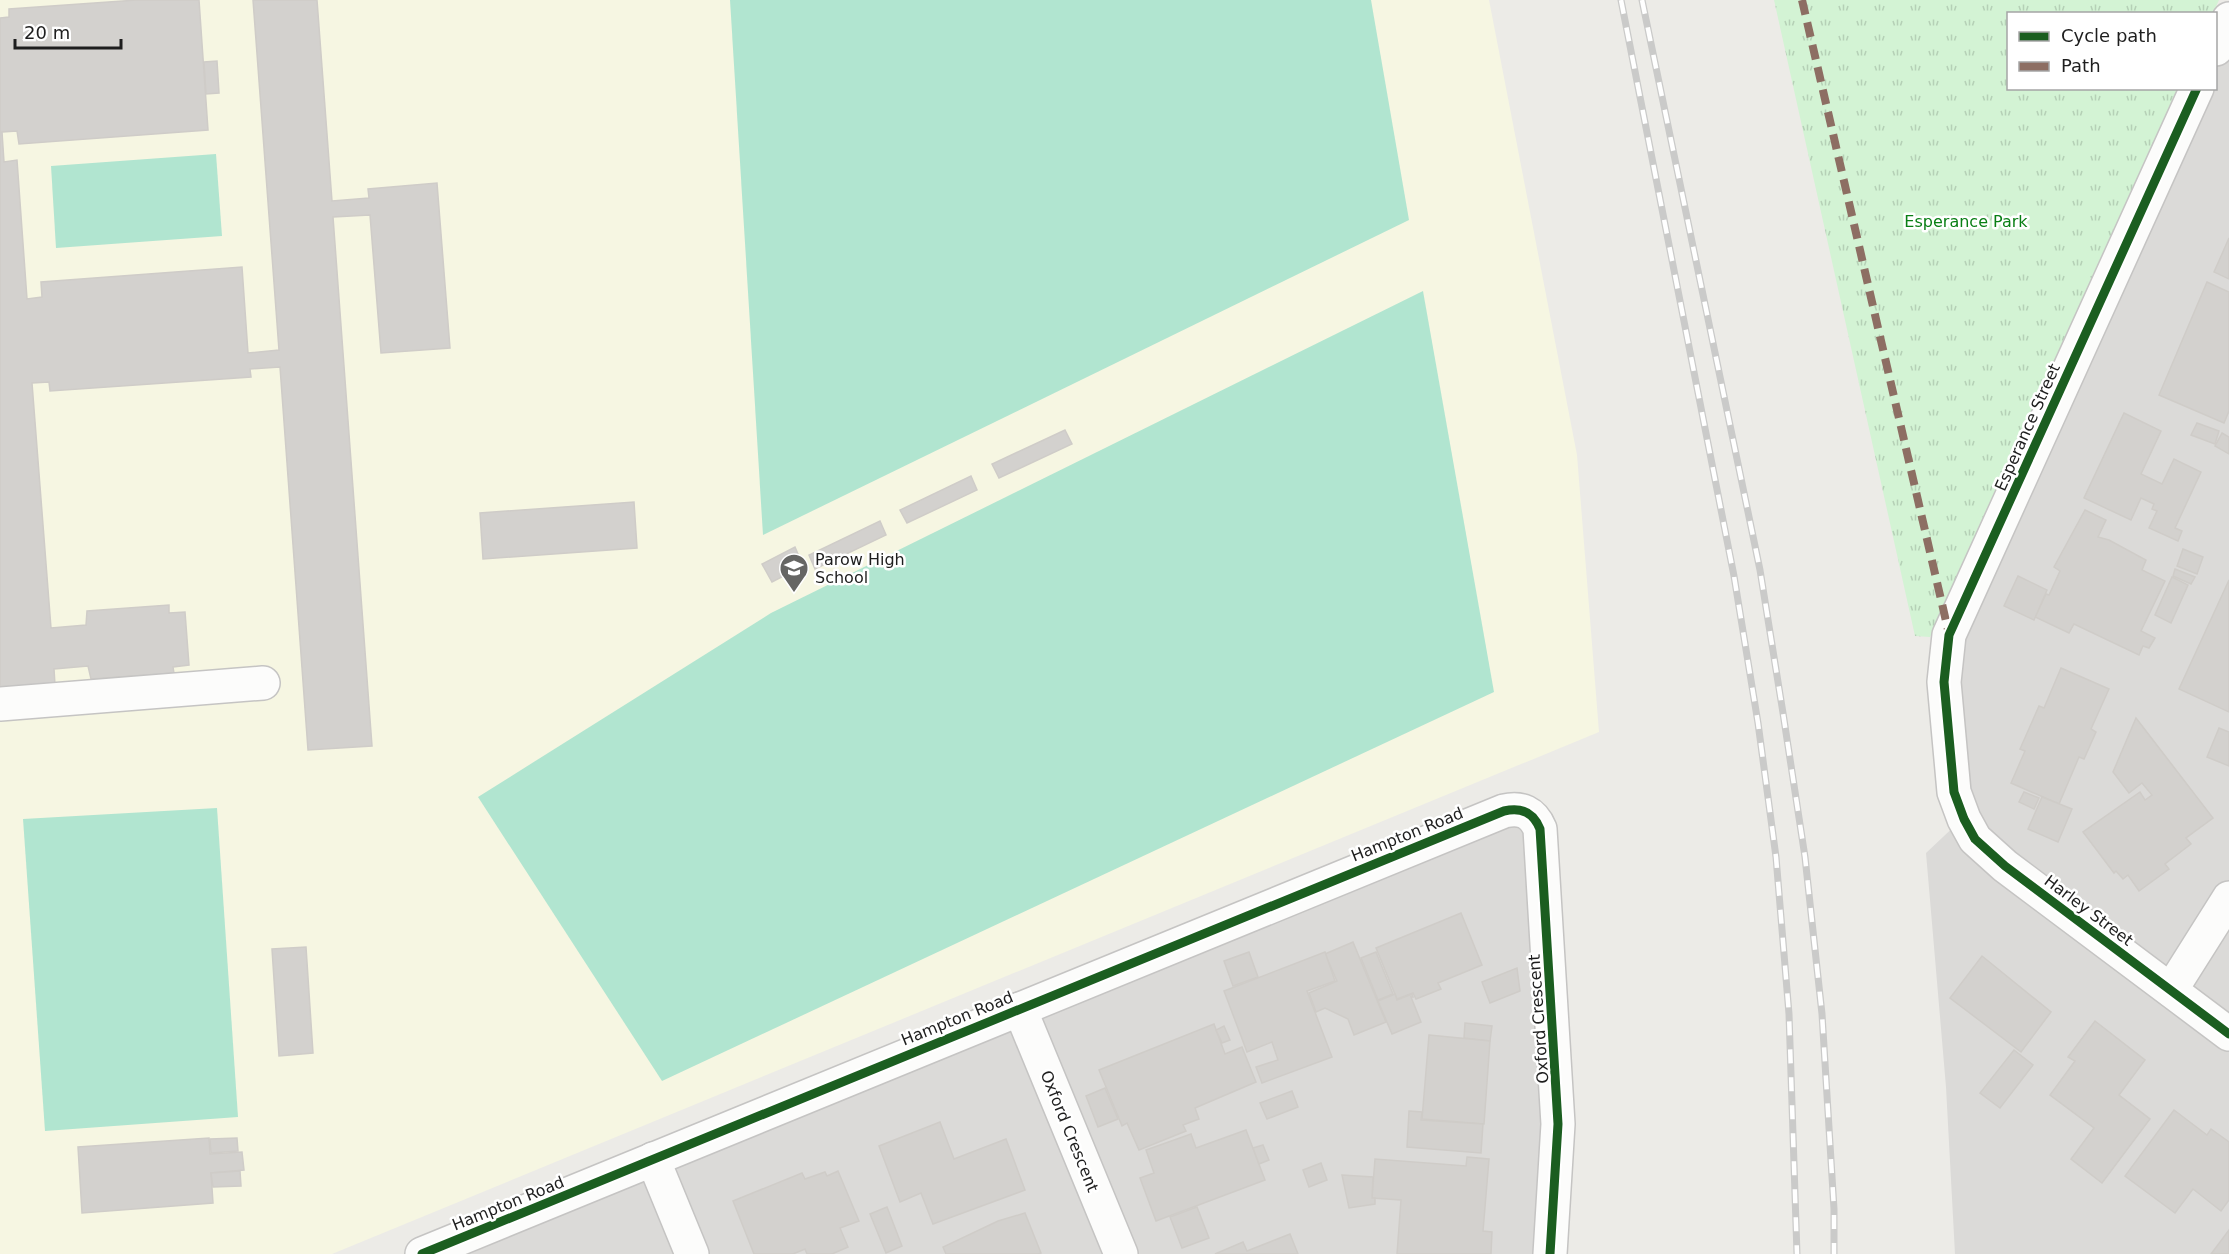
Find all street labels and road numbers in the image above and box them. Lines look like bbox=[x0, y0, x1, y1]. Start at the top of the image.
street label: Esperance Street bbox=[1991, 361, 2064, 494]
street label: Hampton Road bbox=[1348, 803, 1466, 866]
street label: Harley Street bbox=[2041, 871, 2137, 950]
street label: Oxford Crescent bbox=[1524, 954, 1552, 1084]
street label: Hampton Road bbox=[898, 987, 1016, 1050]
street label: Oxford Crescent bbox=[1036, 1068, 1103, 1195]
street label: Hampton Road bbox=[449, 1172, 567, 1235]

